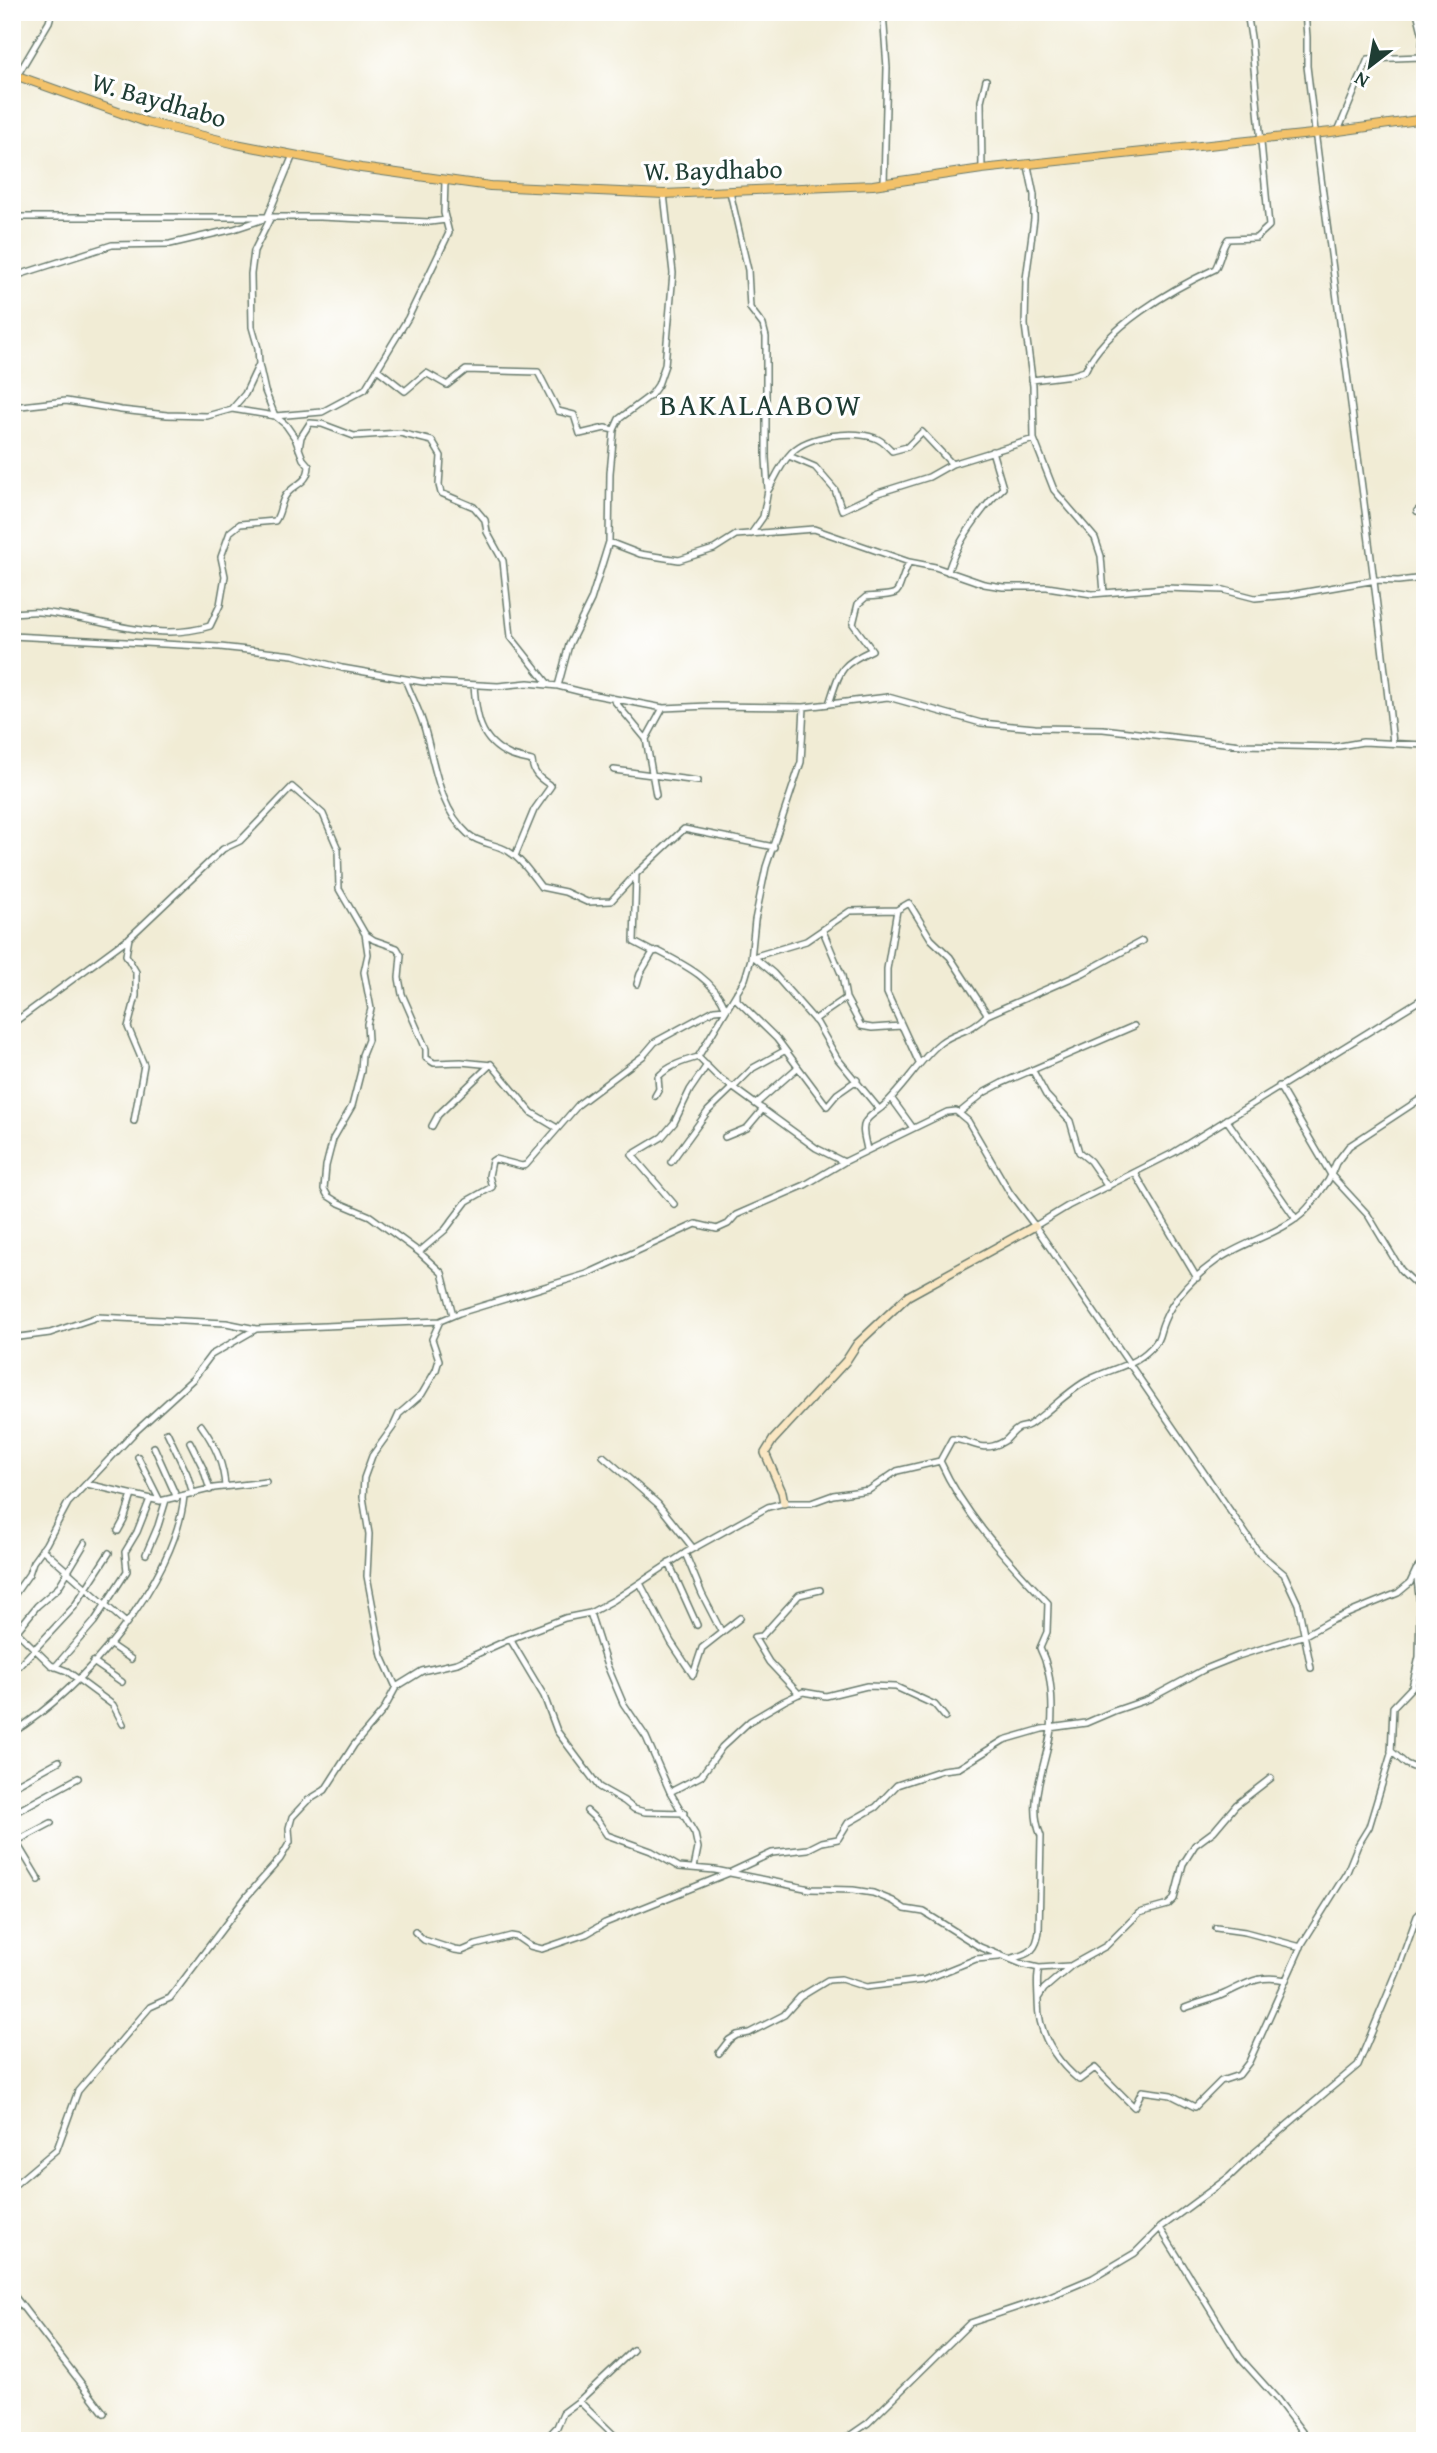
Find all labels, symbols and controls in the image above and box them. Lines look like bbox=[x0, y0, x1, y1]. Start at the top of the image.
north arrow bbox=[1336, 32, 1406, 102]
street label: W. Baydhabo bbox=[87, 62, 231, 137]
text: N bbox=[1348, 65, 1374, 96]
street label: W. Baydhabo bbox=[643, 149, 783, 190]
district label: BAKALAABOW bbox=[660, 382, 862, 426]

